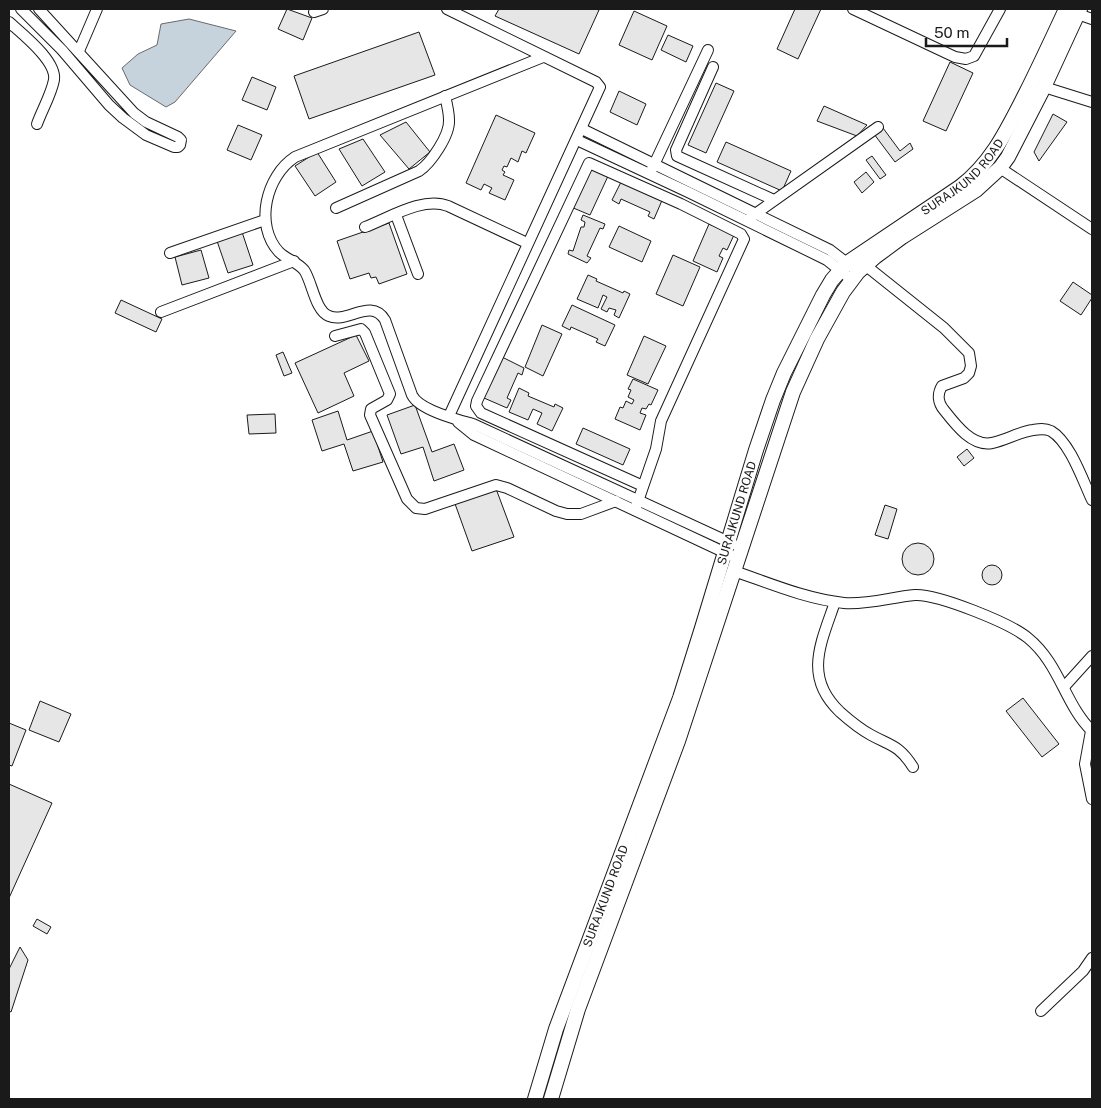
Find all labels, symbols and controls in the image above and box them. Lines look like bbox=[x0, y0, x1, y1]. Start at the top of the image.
scale bar bbox=[926, 15, 1007, 47]
text: 50 m bbox=[934, 24, 969, 41]
street label: SURAJKUND ROAD bbox=[918, 136, 1007, 218]
street label: SURAJKUND ROAD bbox=[715, 459, 759, 567]
street label: SURAJKUND ROAD bbox=[580, 843, 631, 949]

